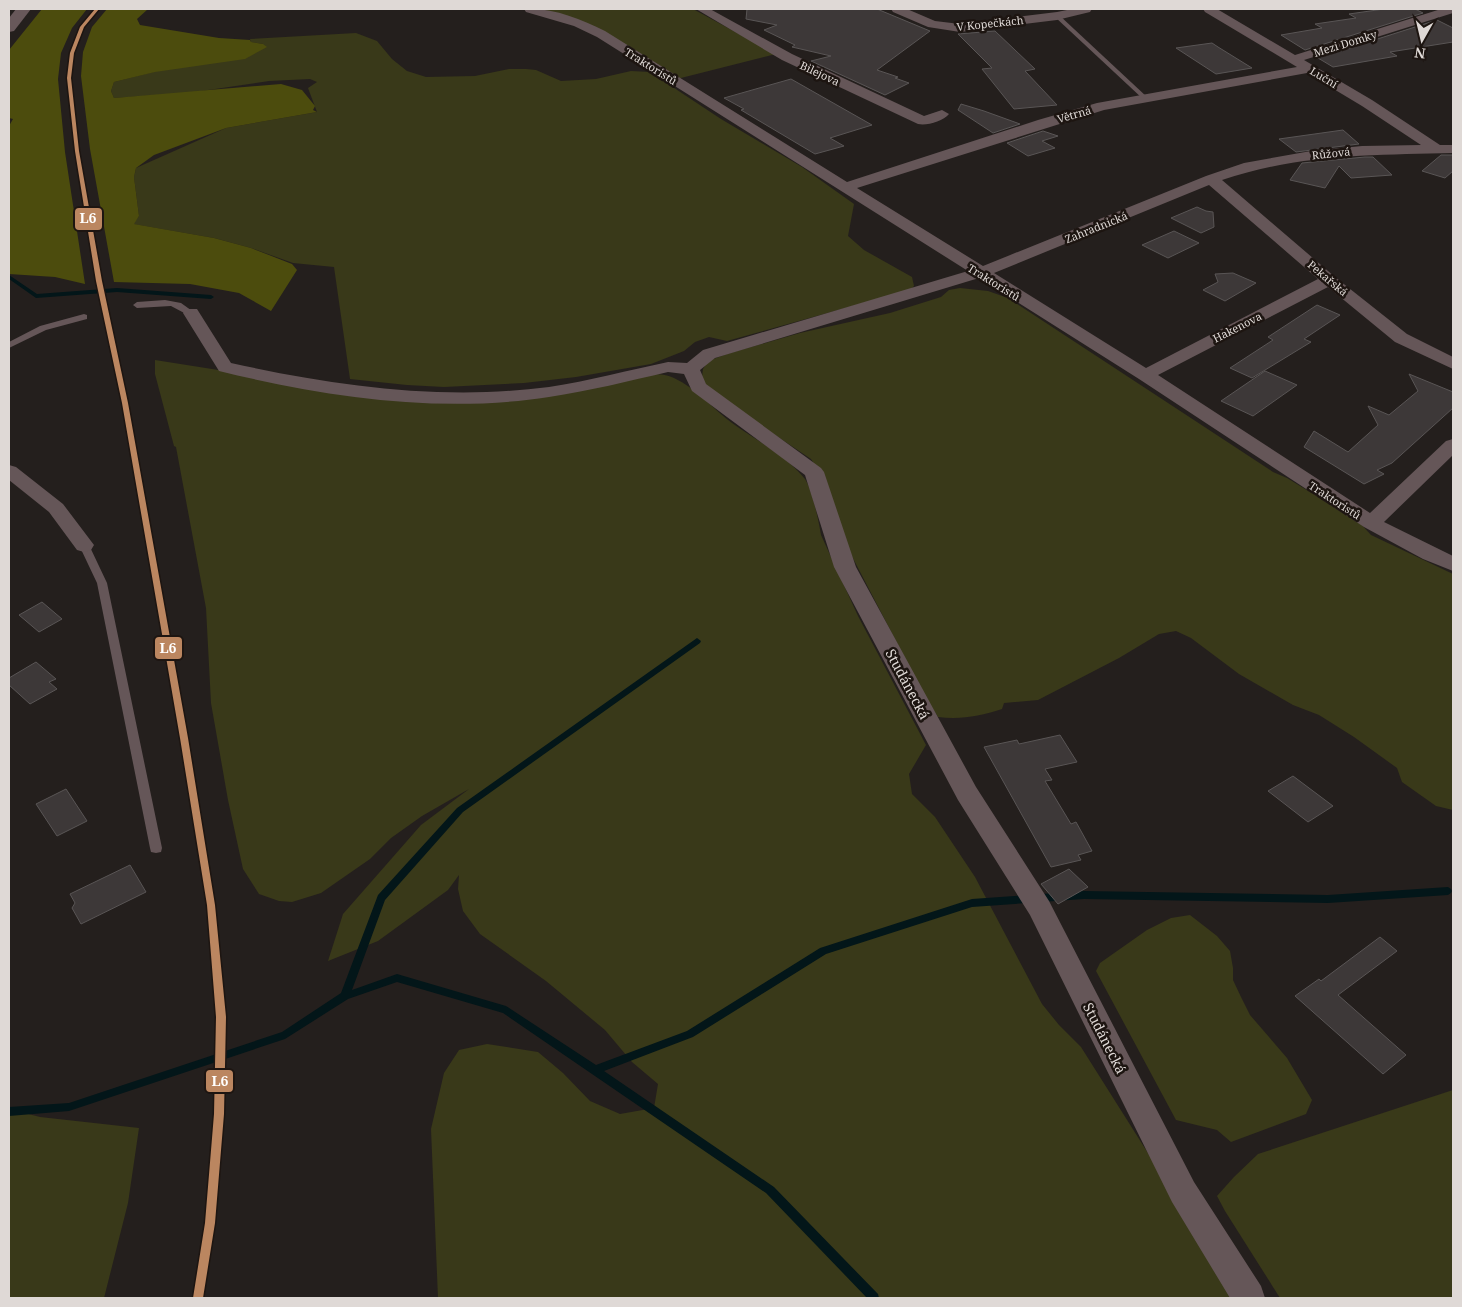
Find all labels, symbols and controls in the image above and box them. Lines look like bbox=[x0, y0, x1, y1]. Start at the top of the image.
street label: V Kopečkách bbox=[956, 12, 1024, 34]
north arrow bbox=[1397, 15, 1447, 65]
street label: Mezi Domky bbox=[1311, 26, 1379, 60]
text: N bbox=[1413, 43, 1427, 64]
street label: Traktoristů bbox=[622, 44, 680, 88]
street label: Bilejova bbox=[798, 57, 842, 89]
street label: Luční bbox=[1307, 63, 1341, 91]
street label: Větrná bbox=[1055, 102, 1093, 126]
street label: Růžová bbox=[1311, 144, 1351, 162]
line badge: L6 bbox=[74, 207, 103, 231]
text: L6 bbox=[79, 208, 97, 227]
street label: Zahradnická bbox=[1062, 208, 1130, 246]
street label: Pekařská bbox=[1305, 257, 1351, 299]
street label: Traktoristů bbox=[965, 260, 1023, 304]
street label: Hakenova bbox=[1210, 308, 1264, 346]
street label: Traktoristů bbox=[1306, 478, 1364, 522]
line badge: L6 bbox=[154, 636, 183, 660]
text: L6 bbox=[159, 638, 177, 657]
street label: Studánecká bbox=[881, 645, 935, 723]
street label: Studánecká bbox=[1079, 999, 1131, 1077]
line badge: L6 bbox=[205, 1069, 234, 1093]
text: L6 bbox=[211, 1071, 229, 1090]

